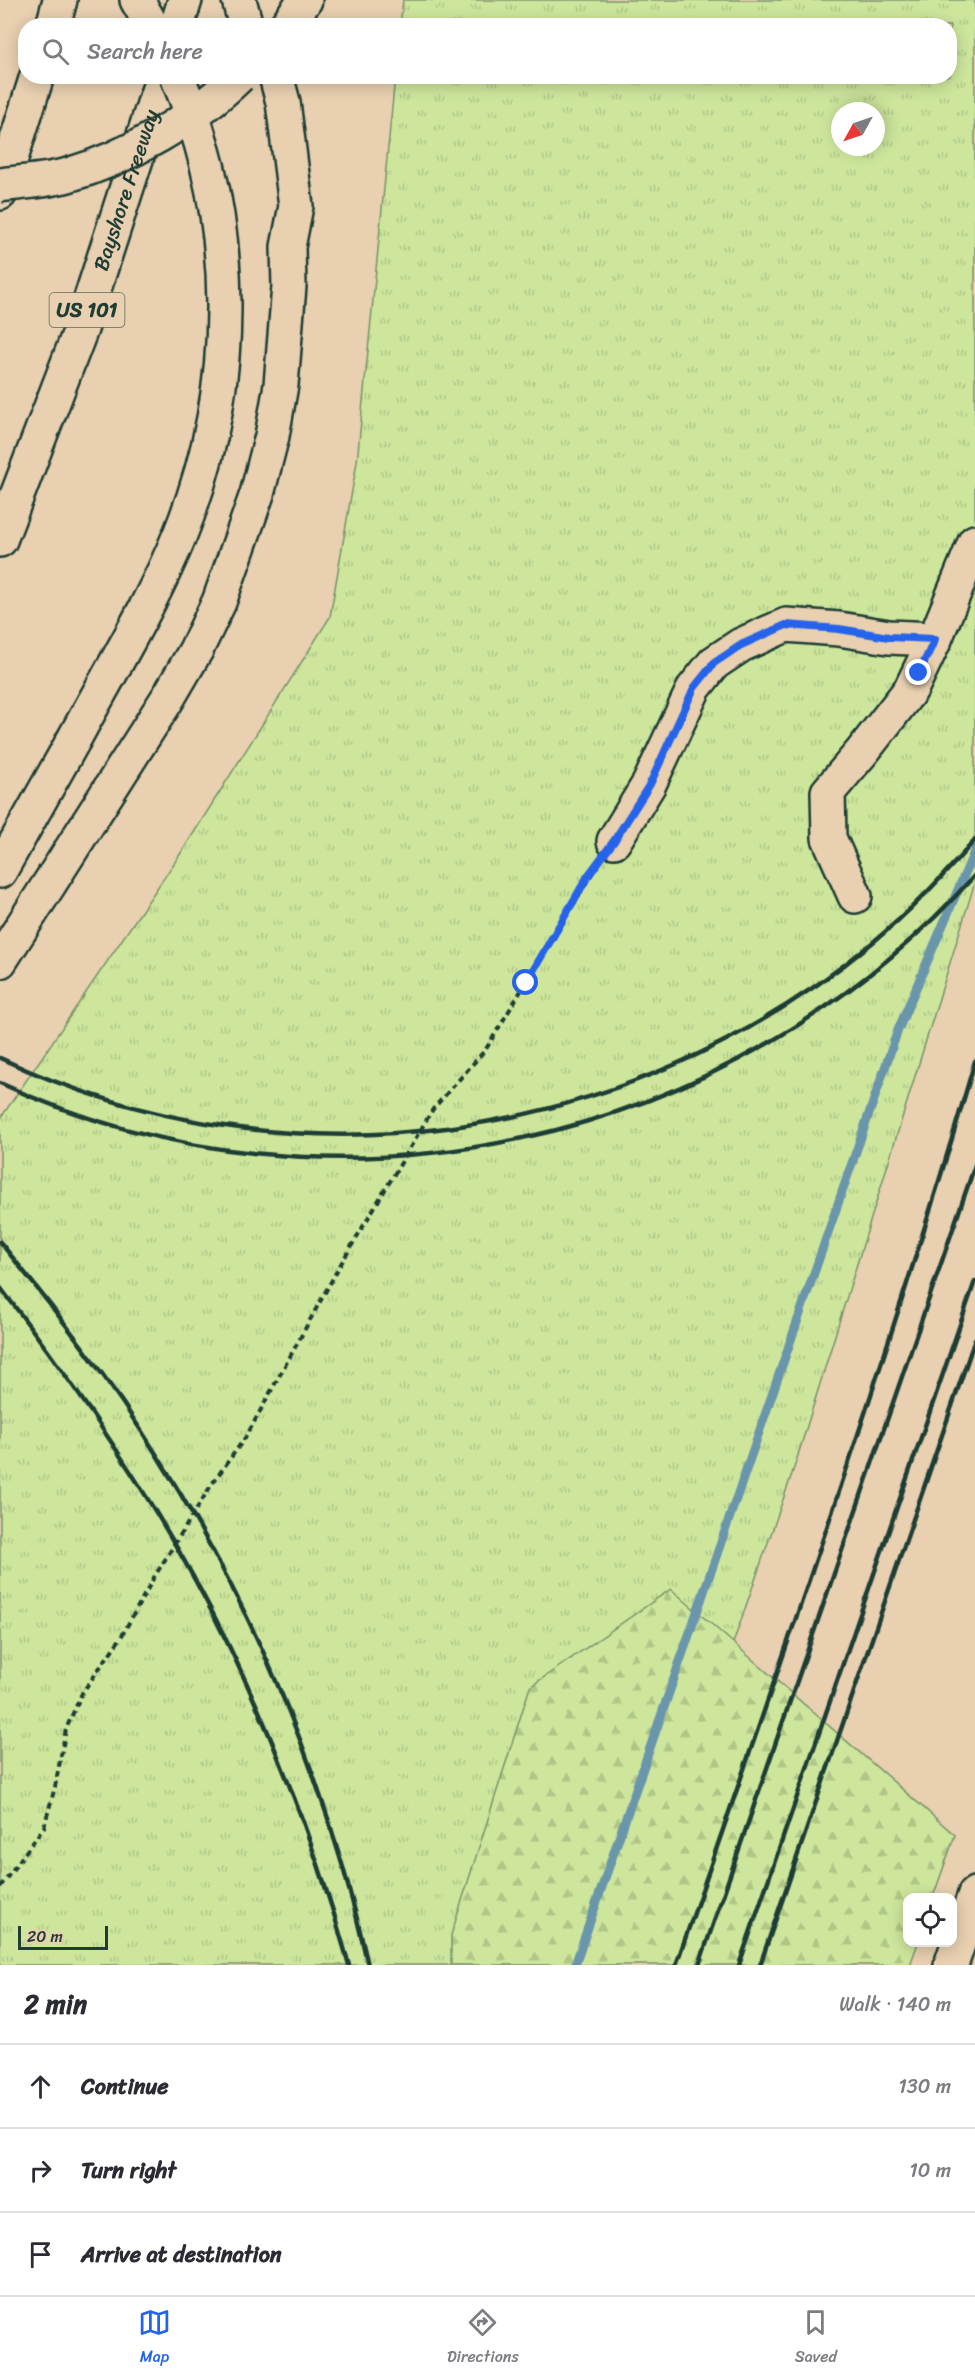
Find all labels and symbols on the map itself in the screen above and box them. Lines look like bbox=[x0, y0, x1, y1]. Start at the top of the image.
north arrow bbox=[831, 102, 885, 156]
street label: Bayshore Freeway bbox=[82, 104, 170, 276]
road number: US 101 bbox=[50, 293, 124, 327]
route end bbox=[905, 659, 931, 685]
route start bbox=[512, 969, 538, 995]
scale bar bbox=[18, 1923, 108, 1950]

